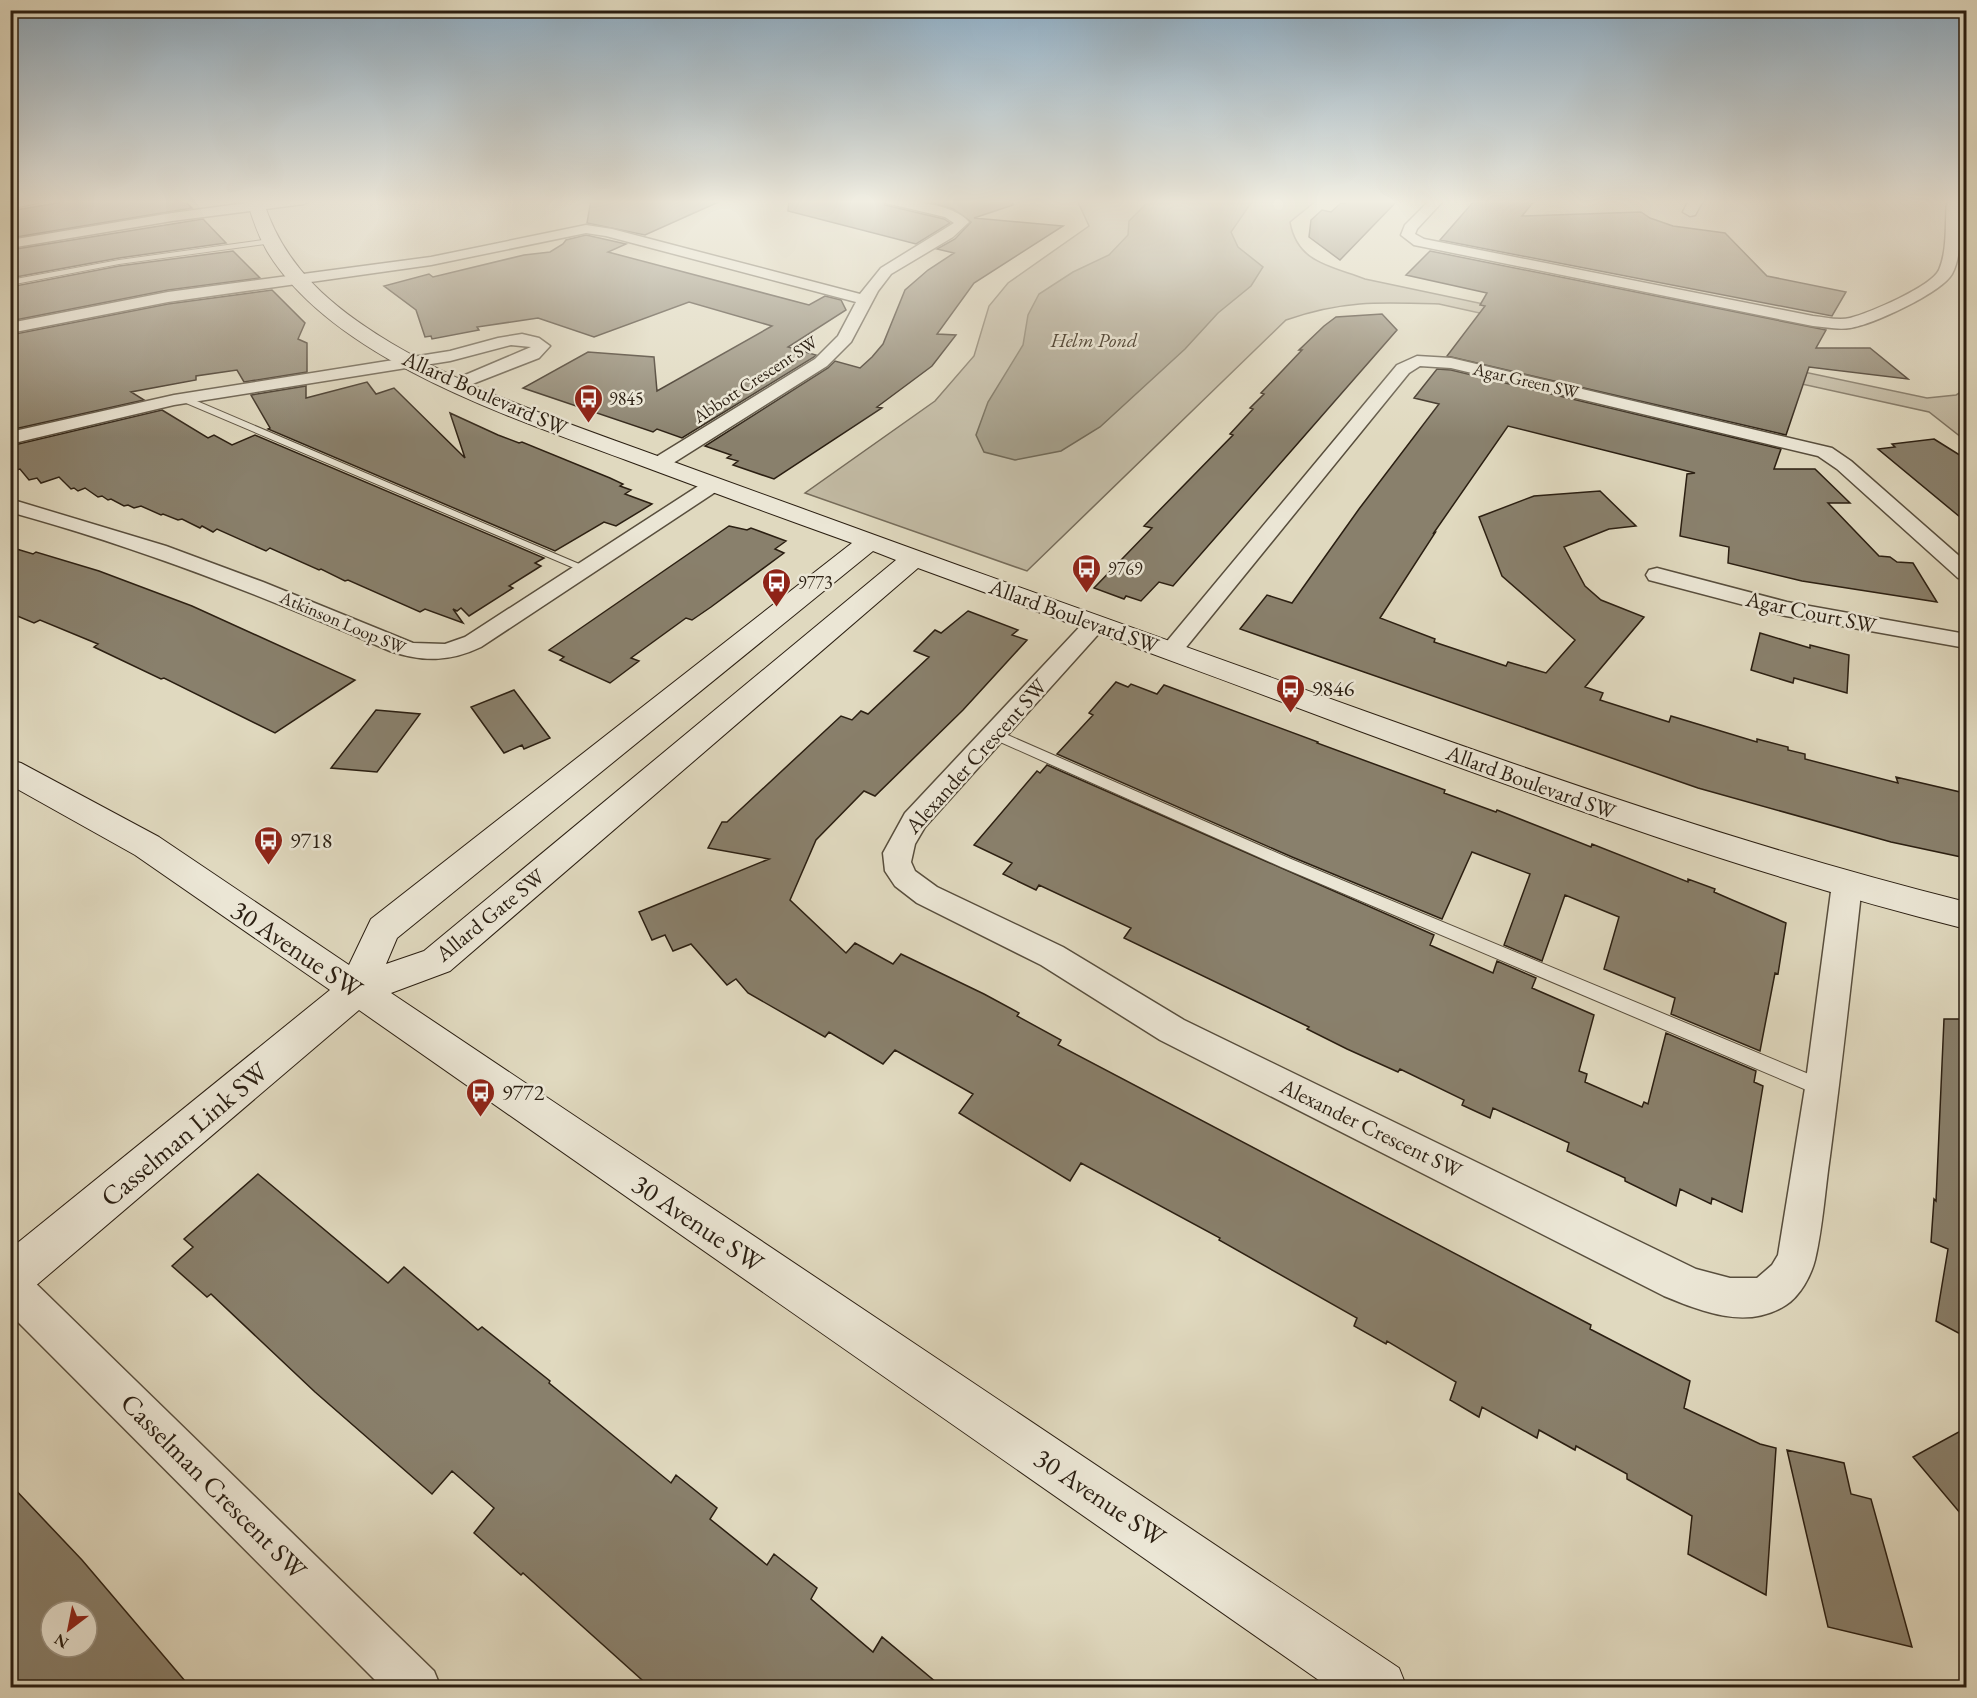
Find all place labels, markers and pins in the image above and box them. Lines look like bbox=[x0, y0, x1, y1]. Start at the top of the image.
bus stop icon: 9845 bbox=[572, 382, 604, 424]
place label: 9845 bbox=[609, 387, 644, 410]
bus stop icon: 9769 bbox=[1071, 552, 1103, 594]
place label: 9769 bbox=[1108, 557, 1143, 580]
bus stop icon: 9773 bbox=[761, 566, 793, 608]
place label: 9773 bbox=[798, 571, 833, 594]
bus stop icon: 9846 bbox=[1275, 672, 1307, 714]
place label: 9846 bbox=[1312, 674, 1355, 703]
bus stop icon: 9718 bbox=[253, 824, 285, 866]
place label: 9718 bbox=[290, 826, 332, 855]
bus stop icon: 9772 bbox=[465, 1076, 497, 1118]
place label: 9772 bbox=[502, 1078, 545, 1107]

